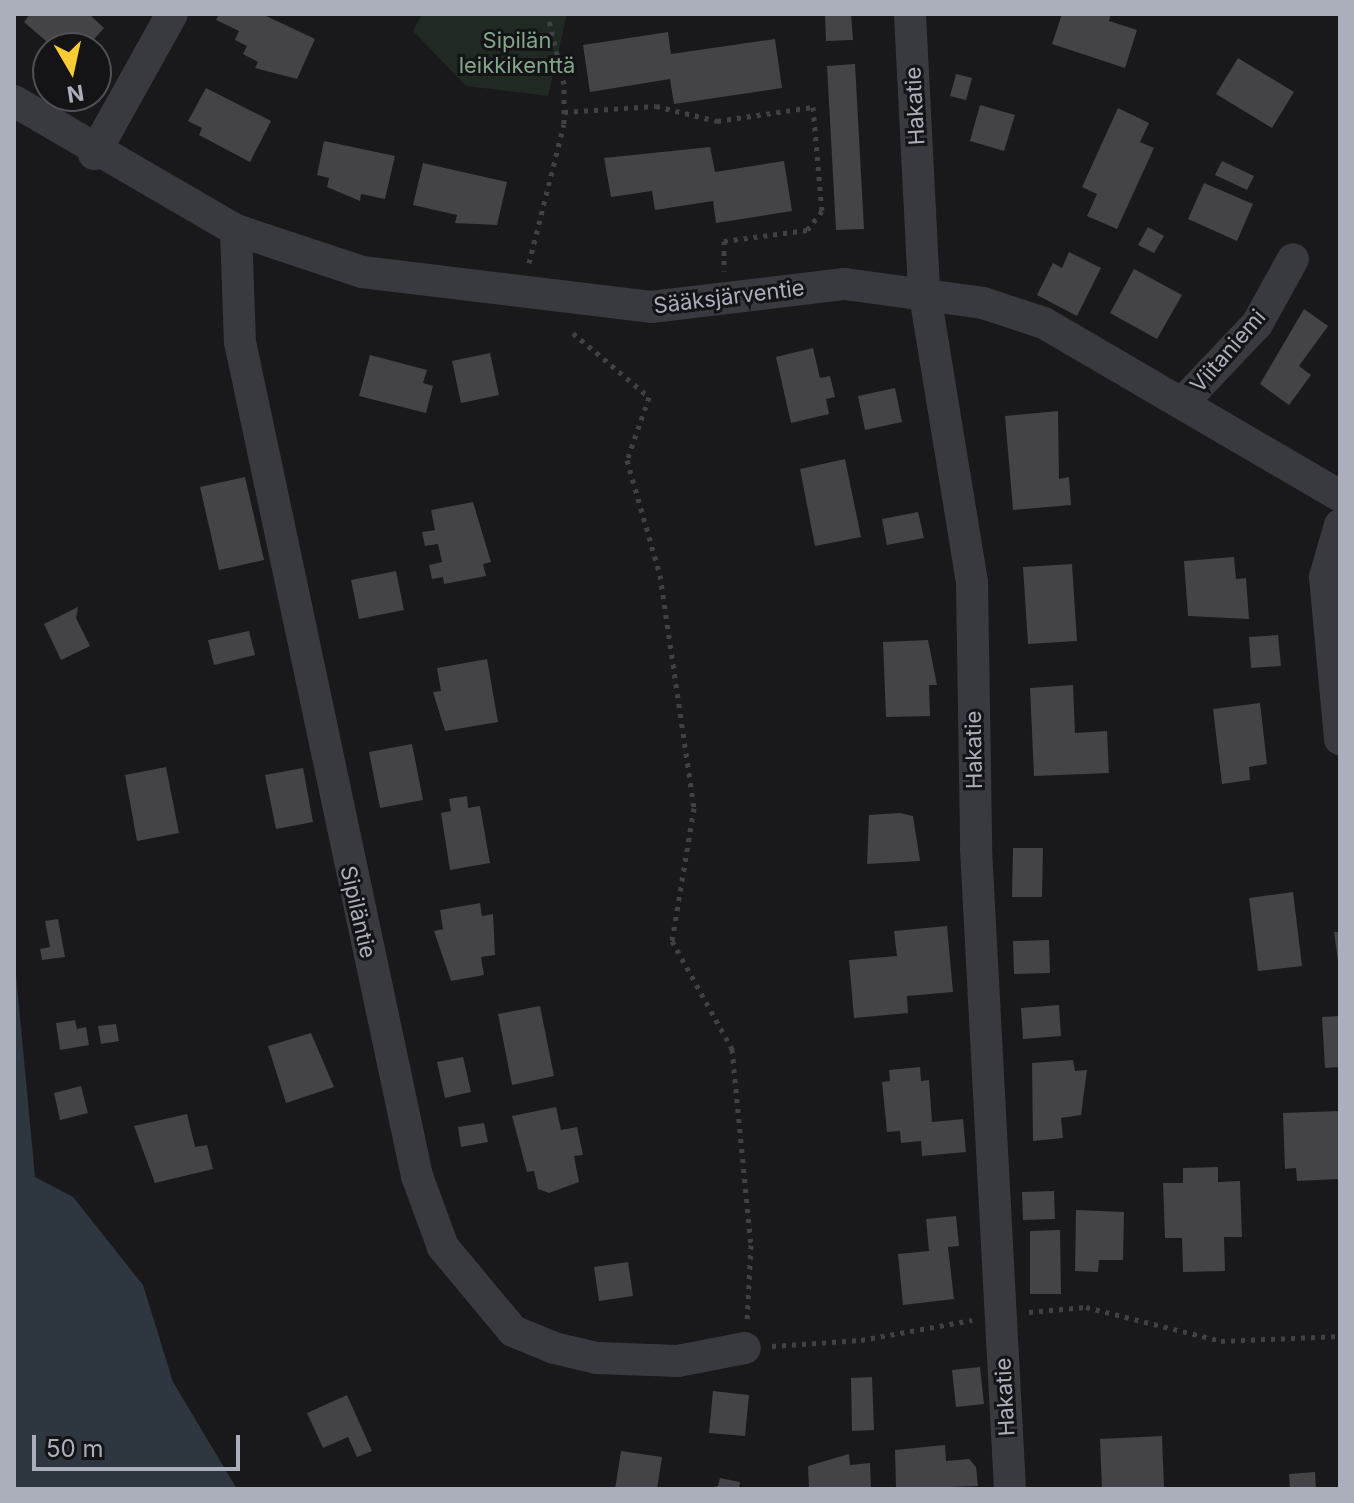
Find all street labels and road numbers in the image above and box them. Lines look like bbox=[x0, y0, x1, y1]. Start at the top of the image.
street label: Hakatie bbox=[900, 66, 930, 146]
street label: Sääksjärventie bbox=[652, 275, 806, 319]
street label: Viitaniemi bbox=[1185, 304, 1271, 398]
street label: Hakatie bbox=[960, 711, 988, 789]
street label: Sipiläntie bbox=[335, 863, 381, 961]
street label: Hakatie bbox=[990, 1357, 1020, 1437]

